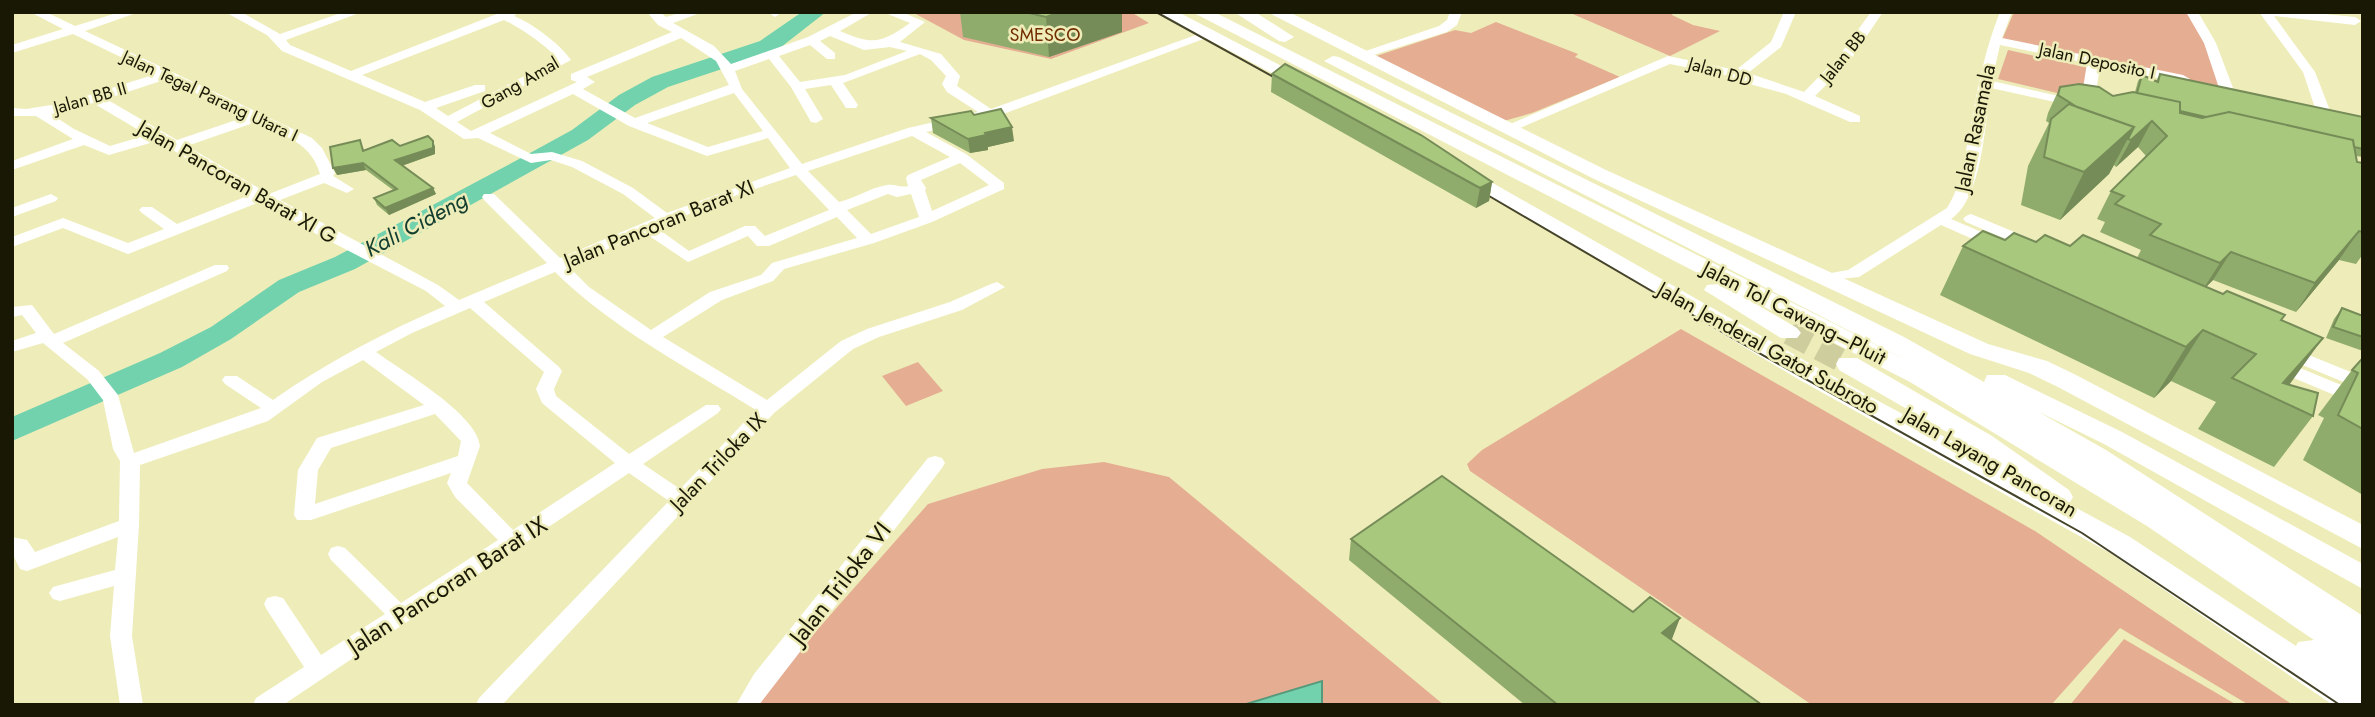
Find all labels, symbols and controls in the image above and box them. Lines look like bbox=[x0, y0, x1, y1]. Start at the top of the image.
park label: SMESCO bbox=[1010, 22, 1080, 48]
street label: Jalan BB bbox=[1813, 25, 1872, 90]
street label: Jalan Deposito I bbox=[2035, 36, 2157, 86]
street label: Jalan Tegal Parang Utara I bbox=[116, 43, 302, 148]
street label: Gang Amal bbox=[476, 50, 564, 116]
street label: Jalan DD bbox=[1683, 50, 1755, 93]
street label: Jalan Rasamala bbox=[1946, 62, 2003, 197]
street label: Jalan BB II bbox=[48, 75, 130, 121]
street label: Jalan Pancoran Barat XI G bbox=[129, 111, 342, 251]
street label: Jalan Pancoran Barat XI bbox=[557, 172, 759, 277]
water label: Kali Cideng bbox=[358, 182, 474, 266]
street label: Jalan Tol Cawang–Pluit bbox=[1694, 252, 1891, 372]
street label: Jalan Jenderal Gatot Subroto bbox=[1649, 273, 1884, 422]
street label: Jalan Layang Pancoran bbox=[1894, 398, 2083, 524]
street label: Jalan Triloka IX bbox=[661, 406, 773, 520]
street label: Jalan Pancoran Barat IX bbox=[338, 507, 554, 664]
street label: Jalan Triloka VI bbox=[779, 514, 899, 654]

